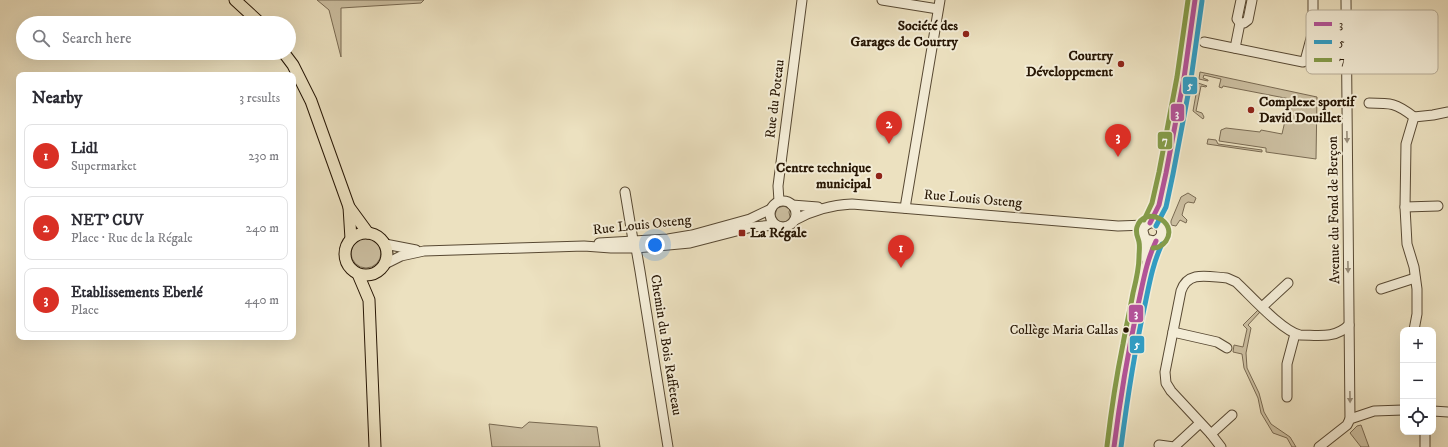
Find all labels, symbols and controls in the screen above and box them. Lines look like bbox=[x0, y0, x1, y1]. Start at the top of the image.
legend bbox=[1306, 10, 1438, 74]
search box bbox=[16, 16, 296, 60]
place label: Société des Garages de Courtry bbox=[851, 17, 958, 51]
text: 3 bbox=[1339, 18, 1343, 32]
icon: search bbox=[30, 27, 52, 49]
text: Search here bbox=[62, 29, 131, 48]
marker: Société des Garages de Courtry bbox=[961, 29, 971, 39]
text: 5 bbox=[1339, 36, 1345, 50]
place label: Courtry Développement bbox=[1026, 47, 1114, 81]
text: 7 bbox=[1339, 54, 1345, 68]
street label: Rue du Poteau bbox=[761, 58, 789, 139]
marker: Courtry Développement bbox=[1116, 59, 1126, 69]
line badge: 5 bbox=[1182, 76, 1198, 95]
text: 5 bbox=[1186, 79, 1193, 93]
text: Nearby bbox=[32, 87, 82, 109]
text: 3 results bbox=[239, 90, 280, 106]
place label: Complexe sportif David Douillet bbox=[1259, 93, 1357, 127]
line badge: 3 bbox=[1170, 103, 1185, 122]
marker: Complexe sportif David Douillet bbox=[1246, 105, 1256, 115]
text: 3 bbox=[1175, 107, 1179, 121]
pin: 2 bbox=[876, 111, 902, 144]
pin: 3 bbox=[1105, 124, 1131, 157]
line badge: 7 bbox=[1157, 131, 1173, 150]
one-way arrow bbox=[1344, 131, 1350, 144]
text: 7 bbox=[1162, 134, 1168, 148]
street label: Avenue du Fond de Berçon bbox=[1324, 135, 1344, 284]
text: Lidl bbox=[71, 139, 98, 158]
text: 1 bbox=[44, 148, 48, 164]
text: 230 m bbox=[248, 148, 279, 164]
text: Supermarket bbox=[71, 158, 137, 174]
place label: Centre technique municipal bbox=[776, 159, 872, 193]
marker: Centre technique municipal bbox=[874, 171, 884, 181]
street label: Rue Louis Osteng bbox=[923, 186, 1023, 212]
text: NET' CUV bbox=[71, 211, 143, 230]
street label: Rue Louis Osteng bbox=[592, 211, 692, 239]
text: 2 bbox=[43, 220, 49, 236]
text: 240 m bbox=[246, 220, 279, 236]
place label: La Régale bbox=[750, 224, 807, 242]
marker: La Régale bbox=[737, 228, 747, 238]
text: Place · Rue de la Régale bbox=[71, 230, 193, 246]
your location bbox=[645, 235, 665, 255]
pin: 1 bbox=[888, 235, 914, 268]
one-way arrow bbox=[1345, 261, 1352, 273]
street label: Chemin du Bois Raffeteau bbox=[646, 273, 686, 417]
text: Etablissements Eberlé bbox=[71, 283, 203, 302]
text: 3 bbox=[44, 292, 48, 308]
text: 440 m bbox=[244, 292, 279, 308]
text: Place bbox=[71, 302, 99, 318]
line badge: 3 bbox=[1128, 304, 1144, 323]
text: 3 bbox=[1134, 307, 1138, 321]
place label: Collège Maria Callas bbox=[1010, 322, 1118, 338]
marker: Collège Maria Callas bbox=[1121, 325, 1131, 335]
map controls bbox=[1400, 327, 1436, 435]
button: + bbox=[1400, 327, 1436, 363]
line badge: 5 bbox=[1129, 335, 1145, 354]
text: 5 bbox=[1133, 338, 1140, 352]
button: − bbox=[1400, 363, 1436, 399]
one-way arrow bbox=[1347, 391, 1353, 404]
button: locate bbox=[1400, 399, 1436, 435]

